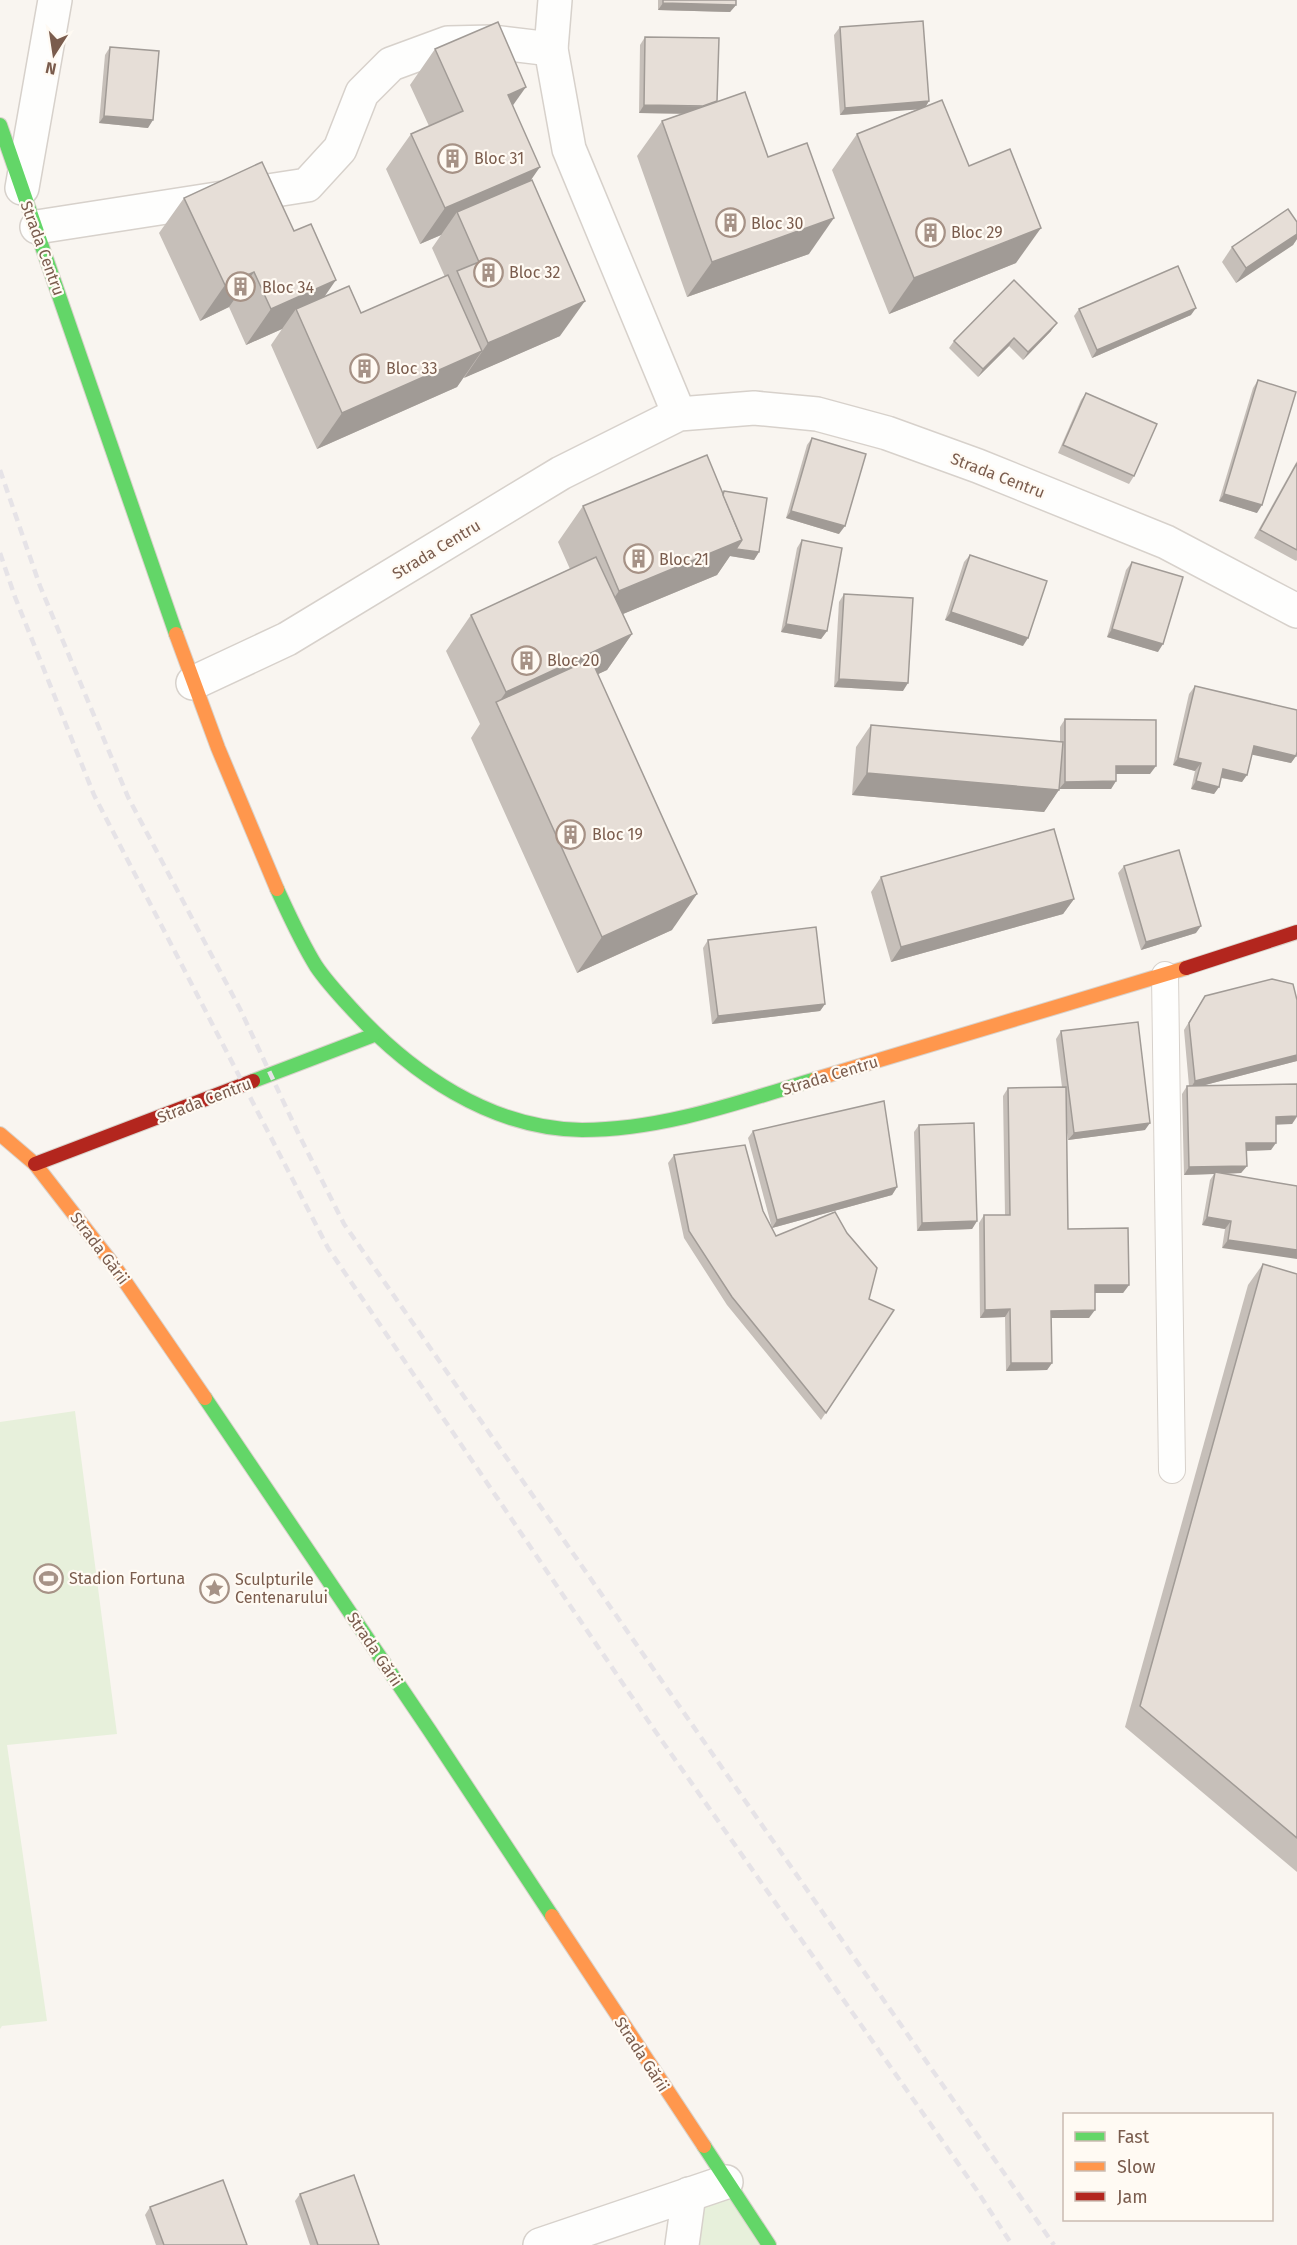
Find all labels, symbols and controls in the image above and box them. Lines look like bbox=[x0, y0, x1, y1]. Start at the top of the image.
north arrow bbox=[24, 24, 84, 84]
text: N bbox=[44, 58, 58, 79]
building icon: Bloc 31 bbox=[437, 142, 469, 174]
place label: Bloc 31 bbox=[474, 149, 524, 168]
street label: Strada Centru bbox=[17, 198, 68, 298]
building icon: Bloc 30 bbox=[714, 207, 746, 239]
place label: Bloc 30 bbox=[751, 214, 804, 233]
building icon: Bloc 29 bbox=[914, 216, 946, 248]
place label: Bloc 29 bbox=[951, 223, 1003, 242]
building icon: Bloc 32 bbox=[472, 256, 504, 288]
place label: Bloc 32 bbox=[509, 263, 560, 282]
building icon: Bloc 34 bbox=[225, 271, 257, 303]
place label: Bloc 34 bbox=[262, 278, 314, 297]
building icon: Bloc 33 bbox=[349, 352, 381, 384]
place label: Bloc 33 bbox=[386, 359, 438, 378]
street label: Strada Centru bbox=[948, 449, 1048, 502]
street label: Strada Centru bbox=[389, 516, 484, 583]
building icon: Bloc 21 bbox=[622, 543, 654, 575]
place label: Bloc 21 bbox=[659, 550, 709, 569]
building icon: Bloc 20 bbox=[510, 644, 542, 676]
place label: Bloc 20 bbox=[547, 651, 599, 670]
building icon: Bloc 19 bbox=[555, 818, 587, 850]
place label: Bloc 19 bbox=[592, 825, 643, 844]
street label: Strada Centru bbox=[780, 1052, 880, 1099]
street label: Strada Centru bbox=[154, 1074, 254, 1127]
street label: Strada Gării bbox=[66, 1209, 133, 1288]
sports icon: Stadion Fortuna bbox=[32, 1562, 64, 1594]
place label: Stadion Fortuna bbox=[69, 1569, 185, 1588]
place label: Sculpturile Centenarului bbox=[235, 1570, 328, 1607]
place icon: Sculpturile Centenarului bbox=[198, 1572, 230, 1604]
street label: Strada Gării bbox=[343, 1609, 406, 1690]
street label: Strada Gării bbox=[610, 2013, 673, 2095]
legend bbox=[1063, 2113, 1273, 2221]
text: Fast bbox=[1117, 2126, 1150, 2148]
text: Slow bbox=[1117, 2156, 1156, 2178]
text: Jam bbox=[1117, 2186, 1148, 2208]

